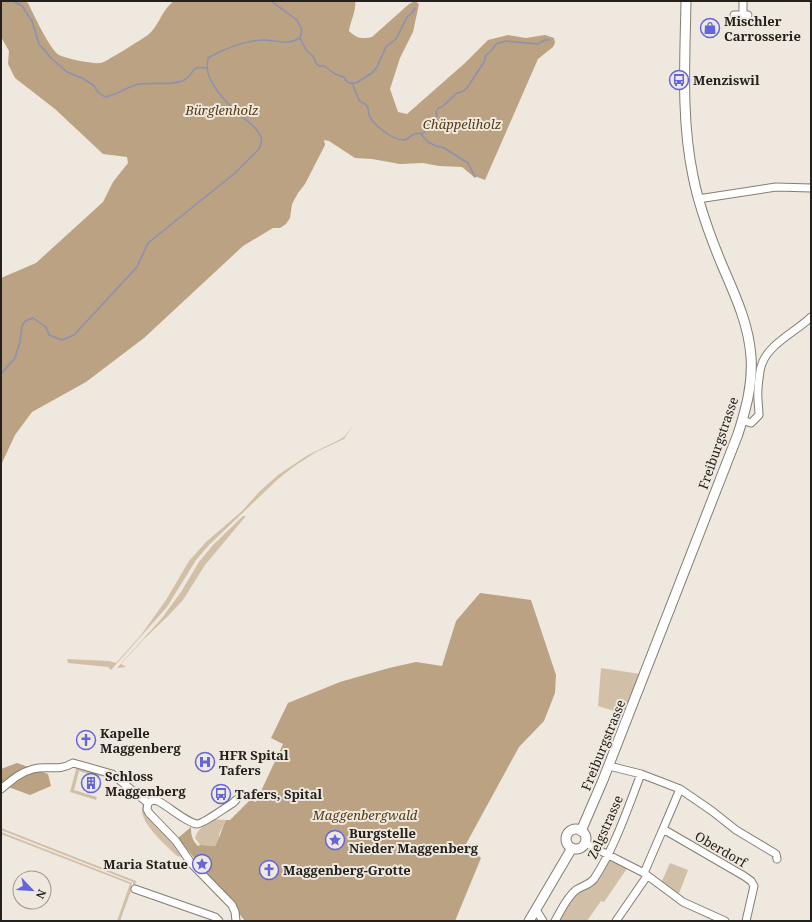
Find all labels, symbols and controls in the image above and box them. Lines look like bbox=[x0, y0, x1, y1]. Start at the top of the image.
place label: Mischler Carrosserie bbox=[724, 12, 801, 45]
shop icon: Mischler Carrosserie bbox=[699, 17, 721, 39]
bus stop icon: Menziswil bbox=[668, 69, 690, 91]
place label: Menziswil bbox=[693, 71, 760, 89]
park label: Bürglenholz bbox=[184, 101, 259, 119]
park label: Chäppeliholz bbox=[423, 115, 502, 133]
street label: Freiburgstrasse bbox=[694, 394, 742, 492]
street label: Freiburgstrasse bbox=[577, 697, 629, 793]
place label: Kapelle Maggenberg bbox=[100, 724, 182, 757]
church icon: Kapelle Maggenberg bbox=[75, 729, 97, 751]
place label: HFR Spital Tafers bbox=[219, 746, 289, 779]
hospital icon: HFR Spital Tafers bbox=[194, 751, 216, 773]
place label: Schloss Maggenberg bbox=[105, 767, 187, 800]
building icon: Schloss Maggenberg bbox=[80, 772, 102, 794]
bus stop icon: Tafers, Spital bbox=[210, 783, 232, 805]
place label: Tafers, Spital bbox=[235, 785, 322, 803]
street label: Zelgstrasse bbox=[583, 792, 627, 862]
park label: Maggenbergwald bbox=[312, 806, 418, 824]
place label: Burgstelle Nieder Maggenberg bbox=[349, 824, 479, 857]
street label: Oberdorf bbox=[692, 827, 751, 872]
place icon: Burgstelle Nieder Maggenberg bbox=[324, 829, 346, 851]
place icon: Maria Statue bbox=[191, 853, 213, 875]
place label: Maria Statue bbox=[103, 855, 188, 873]
church icon: Maggenberg-Grotte bbox=[258, 859, 280, 881]
place label: Maggenberg-Grotte bbox=[283, 861, 411, 879]
north arrow bbox=[12, 870, 52, 910]
text: N bbox=[33, 887, 50, 902]

